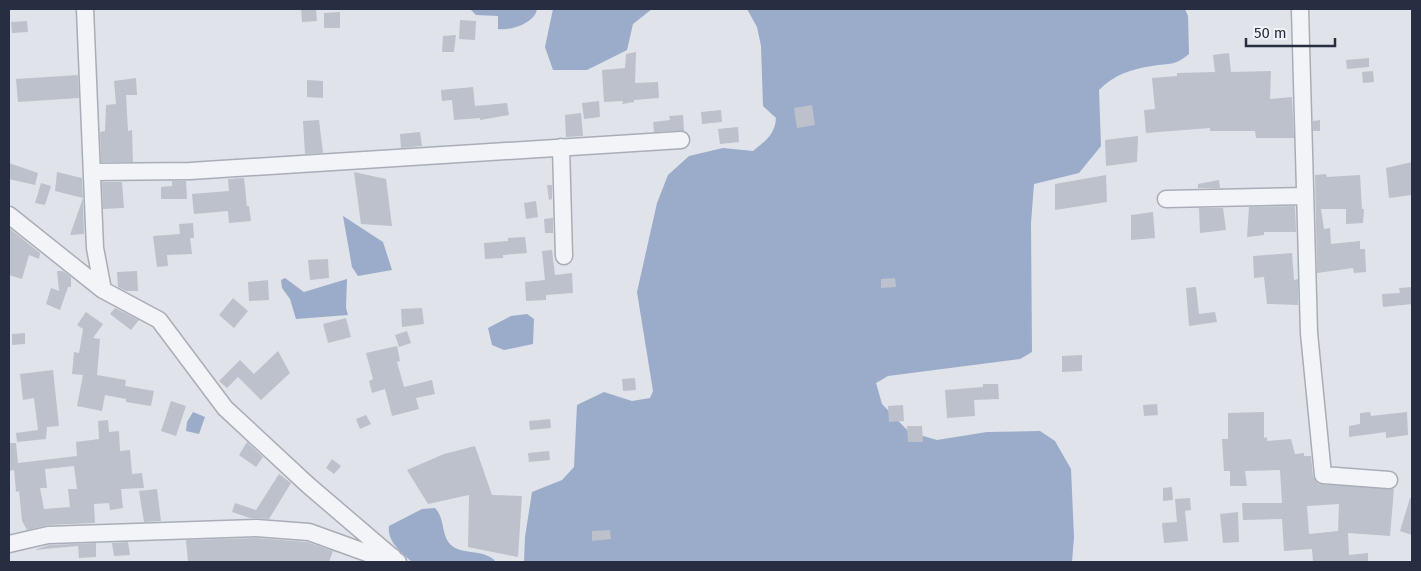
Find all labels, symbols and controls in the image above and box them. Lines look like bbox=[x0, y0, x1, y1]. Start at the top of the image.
scale bar bbox=[1246, 15, 1335, 47]
text: 50 m bbox=[1254, 24, 1287, 42]

